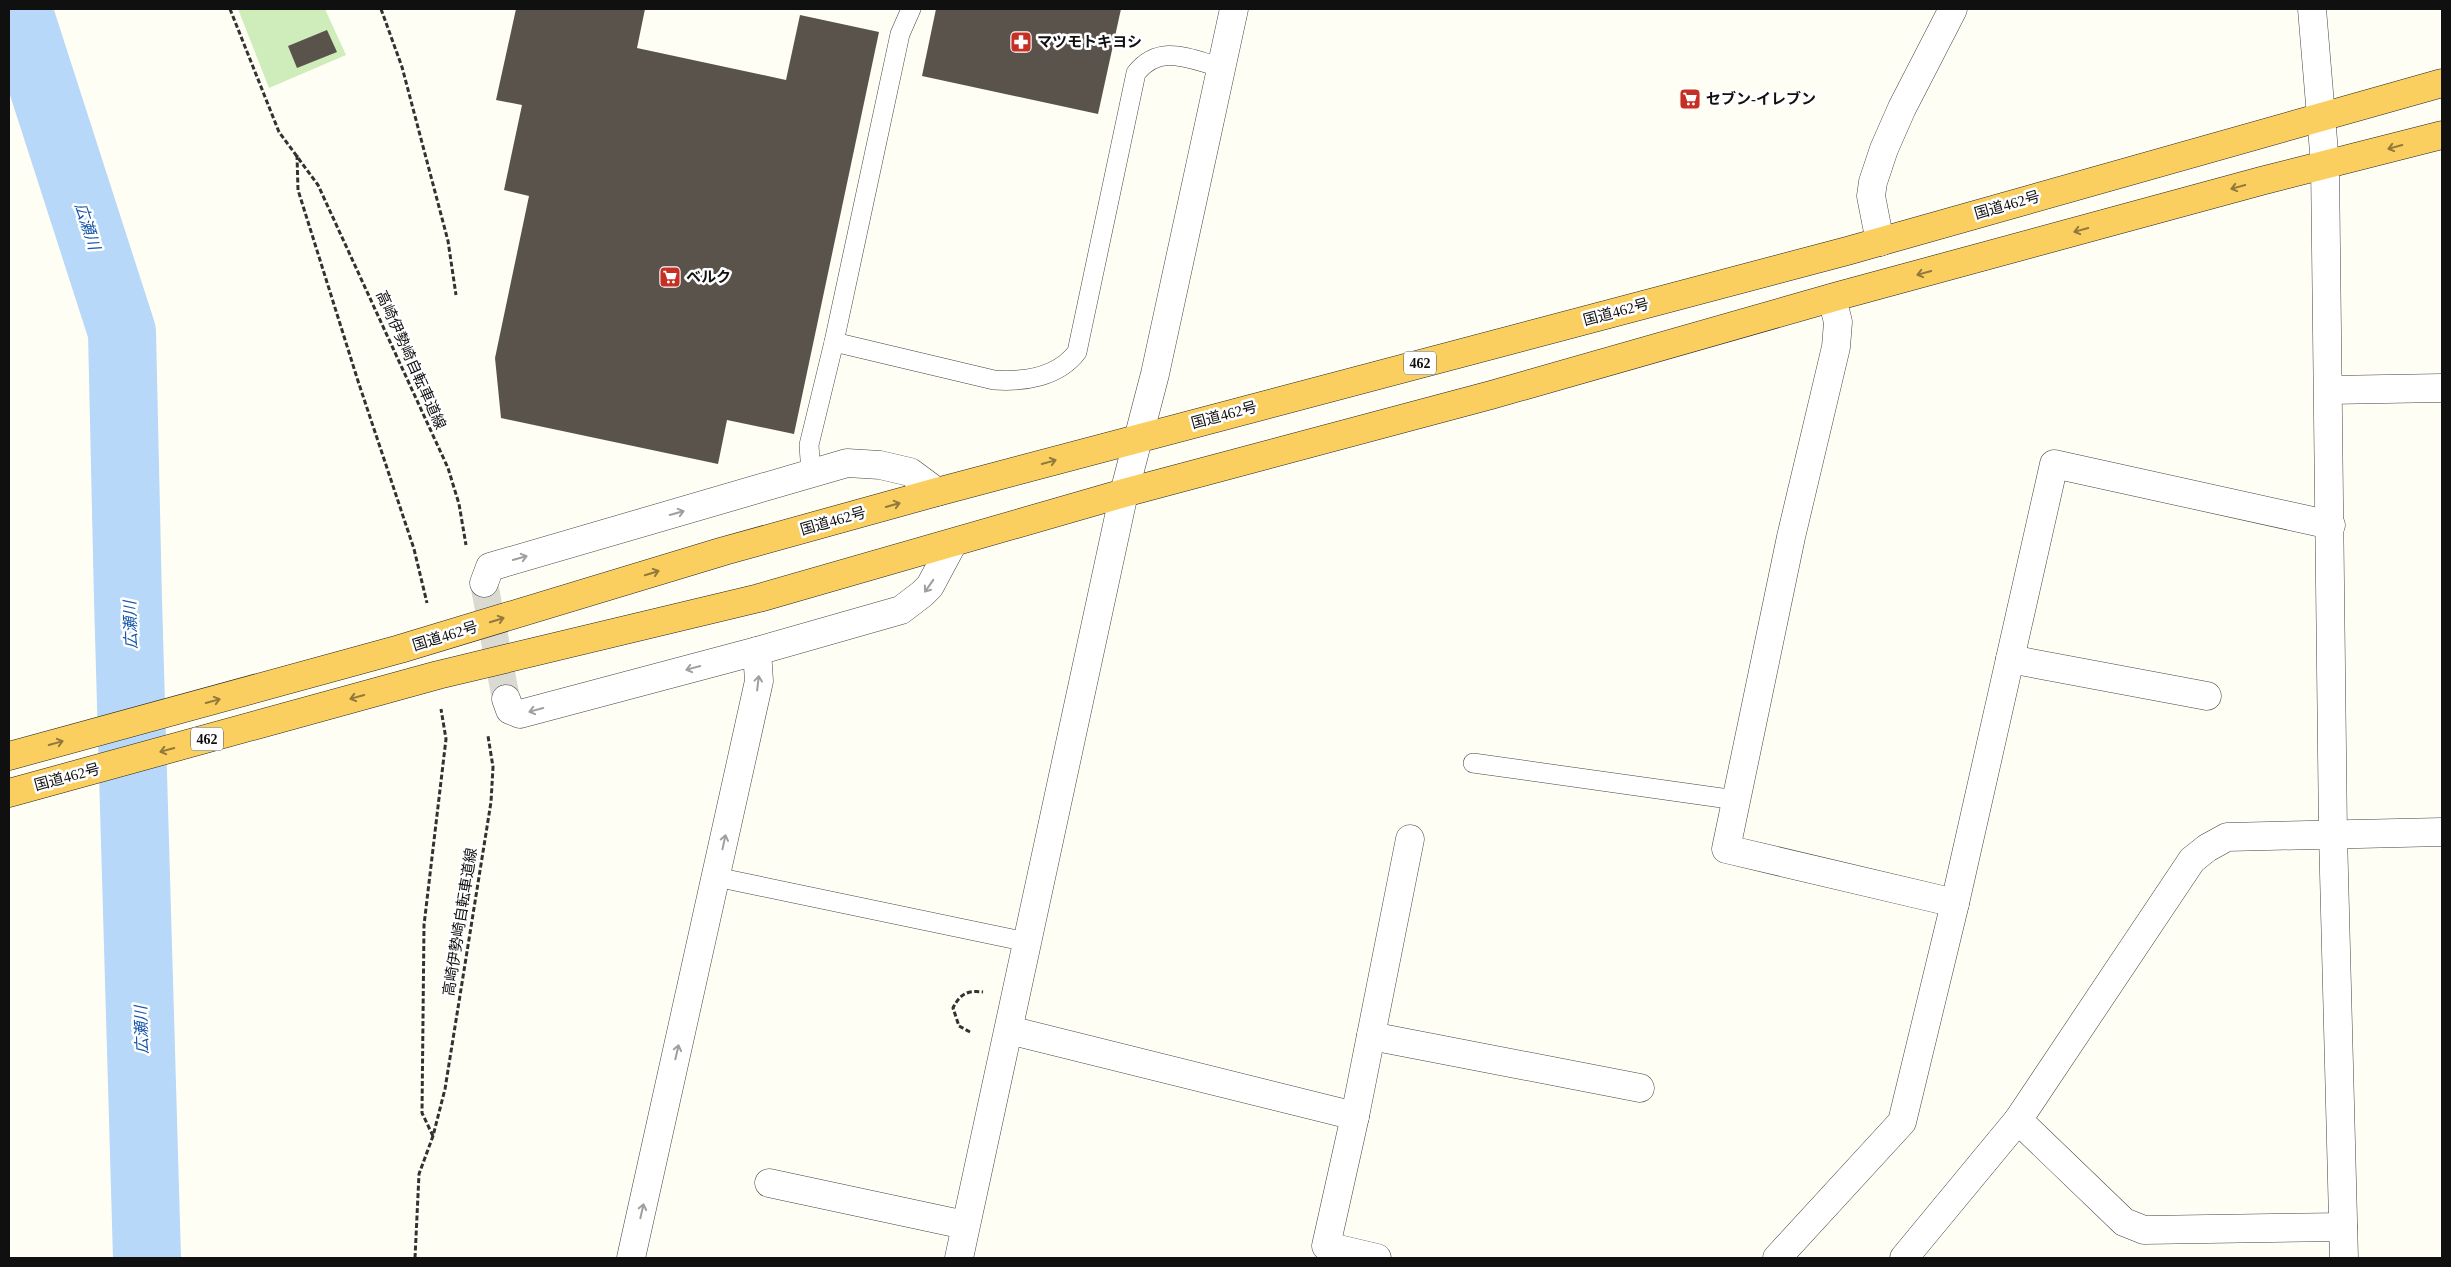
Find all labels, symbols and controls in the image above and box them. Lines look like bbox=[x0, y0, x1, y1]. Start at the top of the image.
pharmacy icon: マツモトキヨシ bbox=[1009, 30, 1033, 54]
place label: マツモトキヨシ bbox=[1037, 34, 1142, 50]
supermarket icon: セブン-イレブン bbox=[1678, 87, 1702, 111]
place label: セブン-イレブン bbox=[1706, 90, 1816, 107]
one-way arrow bbox=[2388, 143, 2404, 152]
one-way arrow bbox=[2230, 183, 2246, 193]
street label: 国道462号 bbox=[1972, 188, 2042, 222]
water label: 広瀬川 bbox=[72, 201, 104, 254]
one-way arrow bbox=[2073, 226, 2089, 235]
supermarket icon: ベルク bbox=[658, 265, 682, 289]
one-way arrow bbox=[1917, 268, 1933, 278]
place label: ベルク bbox=[686, 269, 731, 285]
street label: 高崎伊勢崎自転車道線 bbox=[373, 288, 449, 432]
street label: 国道462号 bbox=[1581, 296, 1651, 328]
road number: 462 bbox=[1404, 352, 1436, 374]
street label: 国道462号 bbox=[1189, 399, 1259, 431]
one-way arrow bbox=[1041, 457, 1057, 466]
one-way arrow bbox=[884, 499, 900, 509]
street label: 国道462号 bbox=[798, 504, 868, 538]
one-way arrow bbox=[668, 508, 684, 517]
one-way arrow bbox=[512, 553, 528, 563]
one-way arrow bbox=[644, 568, 660, 578]
one-way arrow bbox=[924, 578, 934, 592]
water label: 広瀬川 bbox=[121, 599, 140, 649]
one-way arrow bbox=[488, 615, 504, 625]
street label: 国道462号 bbox=[410, 618, 480, 654]
one-way arrow bbox=[686, 664, 702, 673]
one-way arrow bbox=[753, 676, 763, 692]
one-way arrow bbox=[350, 693, 366, 703]
one-way arrow bbox=[204, 695, 220, 705]
one-way arrow bbox=[529, 705, 545, 715]
road number: 462 bbox=[191, 728, 223, 751]
one-way arrow bbox=[47, 738, 63, 748]
one-way arrow bbox=[159, 745, 175, 755]
street label: 国道462号 bbox=[32, 761, 102, 793]
one-way arrow bbox=[720, 835, 729, 851]
street label: 高崎伊勢崎自転車道線 bbox=[440, 847, 480, 997]
water label: 広瀬川 bbox=[132, 1004, 151, 1054]
one-way arrow bbox=[673, 1045, 682, 1061]
one-way arrow bbox=[637, 1203, 647, 1219]

